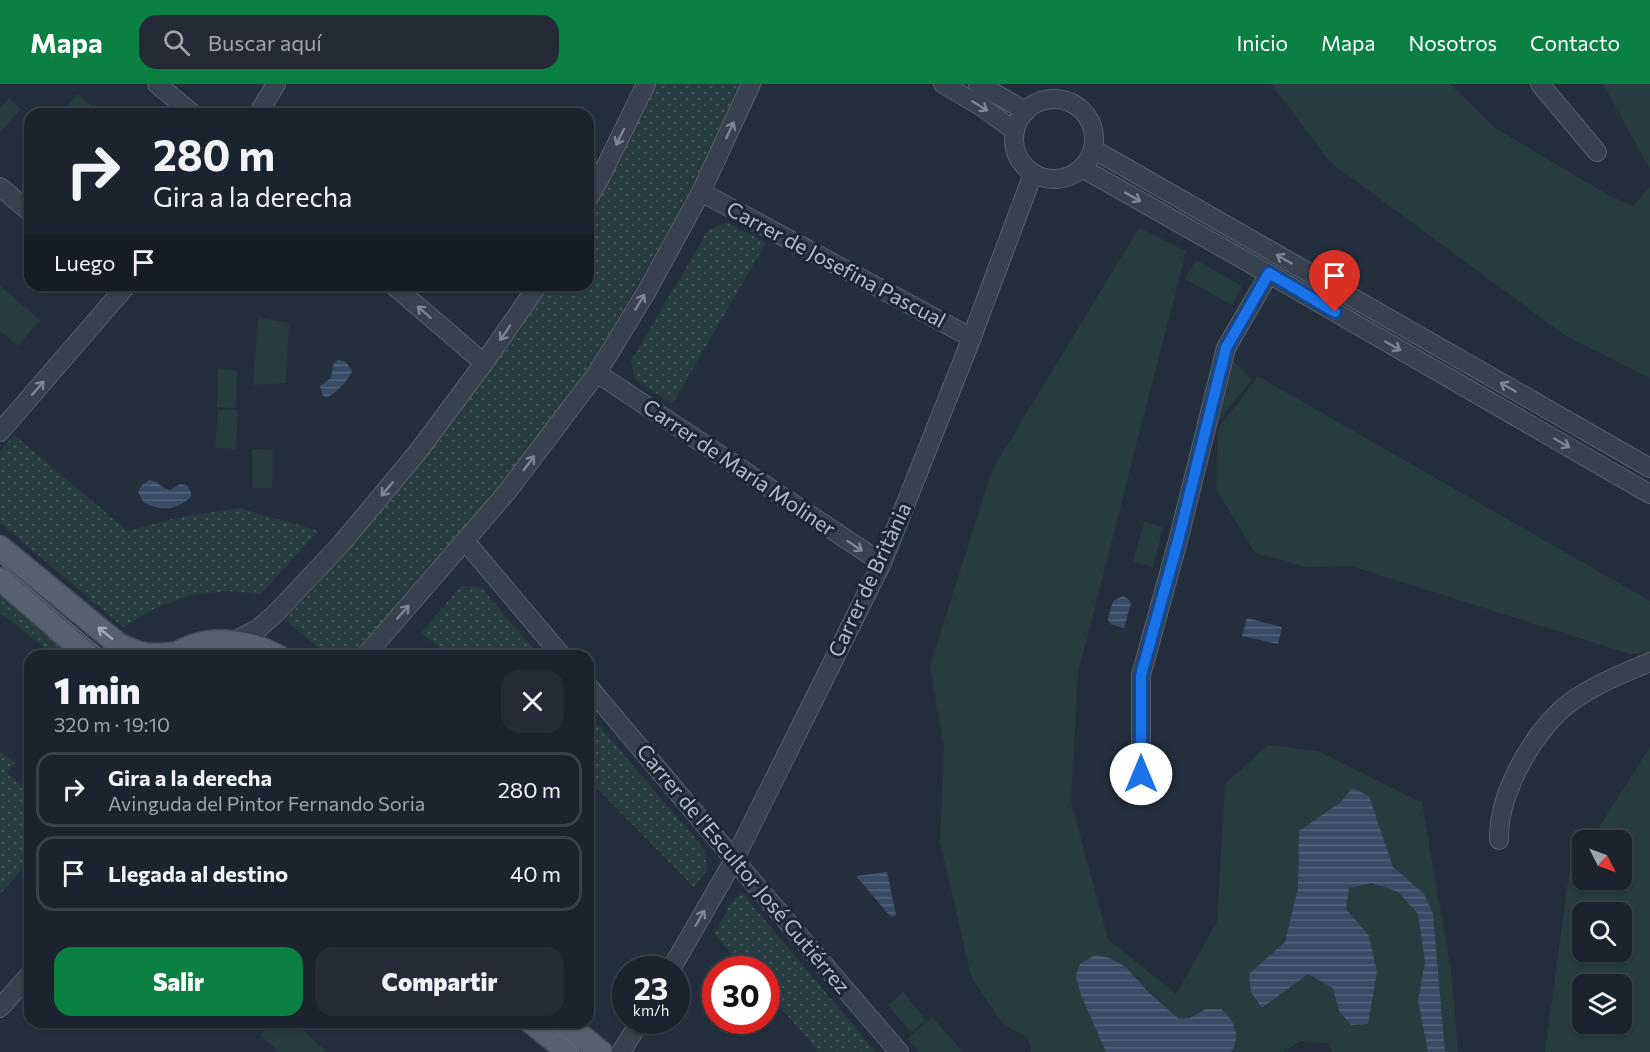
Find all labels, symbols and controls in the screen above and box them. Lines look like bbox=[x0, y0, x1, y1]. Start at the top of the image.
search box bbox=[139, 15, 559, 69]
text: Mapa bbox=[30, 25, 103, 59]
icon: search bbox=[160, 26, 193, 59]
text: Buscar aquí bbox=[208, 29, 322, 56]
text: Inicio bbox=[1236, 30, 1288, 55]
text: Mapa bbox=[1321, 30, 1375, 55]
text: Nosotros bbox=[1408, 30, 1497, 55]
text: Contacto bbox=[1530, 30, 1620, 55]
one-way arrow bbox=[971, 100, 988, 112]
one-way arrow bbox=[724, 121, 736, 139]
one-way arrow bbox=[614, 127, 626, 145]
text: 280 m bbox=[153, 128, 275, 180]
icon: right bbox=[54, 132, 132, 210]
text: Gira a la derecha bbox=[153, 180, 352, 213]
one-way arrow bbox=[1124, 191, 1141, 203]
street label: Carrer de Josefina Pascual bbox=[723, 195, 950, 332]
icon: arrive bbox=[127, 246, 160, 279]
text: Luego bbox=[54, 249, 115, 276]
pin bbox=[1309, 250, 1360, 312]
one-way arrow bbox=[1276, 253, 1293, 265]
icon: arrive bbox=[1318, 259, 1351, 292]
one-way arrow bbox=[634, 294, 646, 311]
one-way arrow bbox=[416, 305, 432, 318]
one-way arrow bbox=[499, 325, 511, 341]
one-way arrow bbox=[1384, 340, 1401, 352]
one-way arrow bbox=[1500, 380, 1517, 392]
one-way arrow bbox=[31, 381, 45, 396]
street label: Carrer de María Moliner bbox=[639, 393, 841, 541]
one-way arrow bbox=[1553, 437, 1570, 449]
one-way arrow bbox=[523, 455, 535, 471]
one-way arrow bbox=[381, 481, 394, 497]
street label: Carrer de Britània bbox=[822, 498, 915, 661]
one-way arrow bbox=[847, 540, 863, 552]
one-way arrow bbox=[396, 604, 410, 619]
one-way arrow bbox=[97, 627, 113, 640]
text: 1 min bbox=[54, 667, 140, 711]
button: close bbox=[501, 670, 564, 733]
text: 320 m · 19:10 bbox=[54, 712, 170, 736]
street label: Carrer de l'Escultor José Gutiérrez bbox=[632, 738, 856, 998]
position arrow bbox=[1109, 742, 1173, 806]
text: Gira a la derecha bbox=[108, 764, 272, 791]
icon: right bbox=[57, 773, 90, 806]
text: 280 m bbox=[498, 776, 561, 803]
text: Avinguda del Pintor Fernando Soria bbox=[108, 791, 425, 815]
north arrow bbox=[1572, 830, 1632, 890]
map controls bbox=[1572, 830, 1632, 1034]
icon: arrive bbox=[57, 857, 90, 890]
text: Llegada al destino bbox=[108, 860, 288, 887]
text: 40 m bbox=[510, 860, 561, 887]
button: search bbox=[1572, 902, 1632, 962]
one-way arrow bbox=[694, 910, 706, 927]
button: Salir bbox=[54, 947, 303, 1016]
button: Compartir bbox=[315, 947, 564, 1016]
speed limit sign: 30 bbox=[702, 956, 780, 1034]
text: 23 bbox=[634, 969, 668, 1006]
button: layers bbox=[1572, 974, 1632, 1034]
text: km/h bbox=[633, 1001, 669, 1019]

